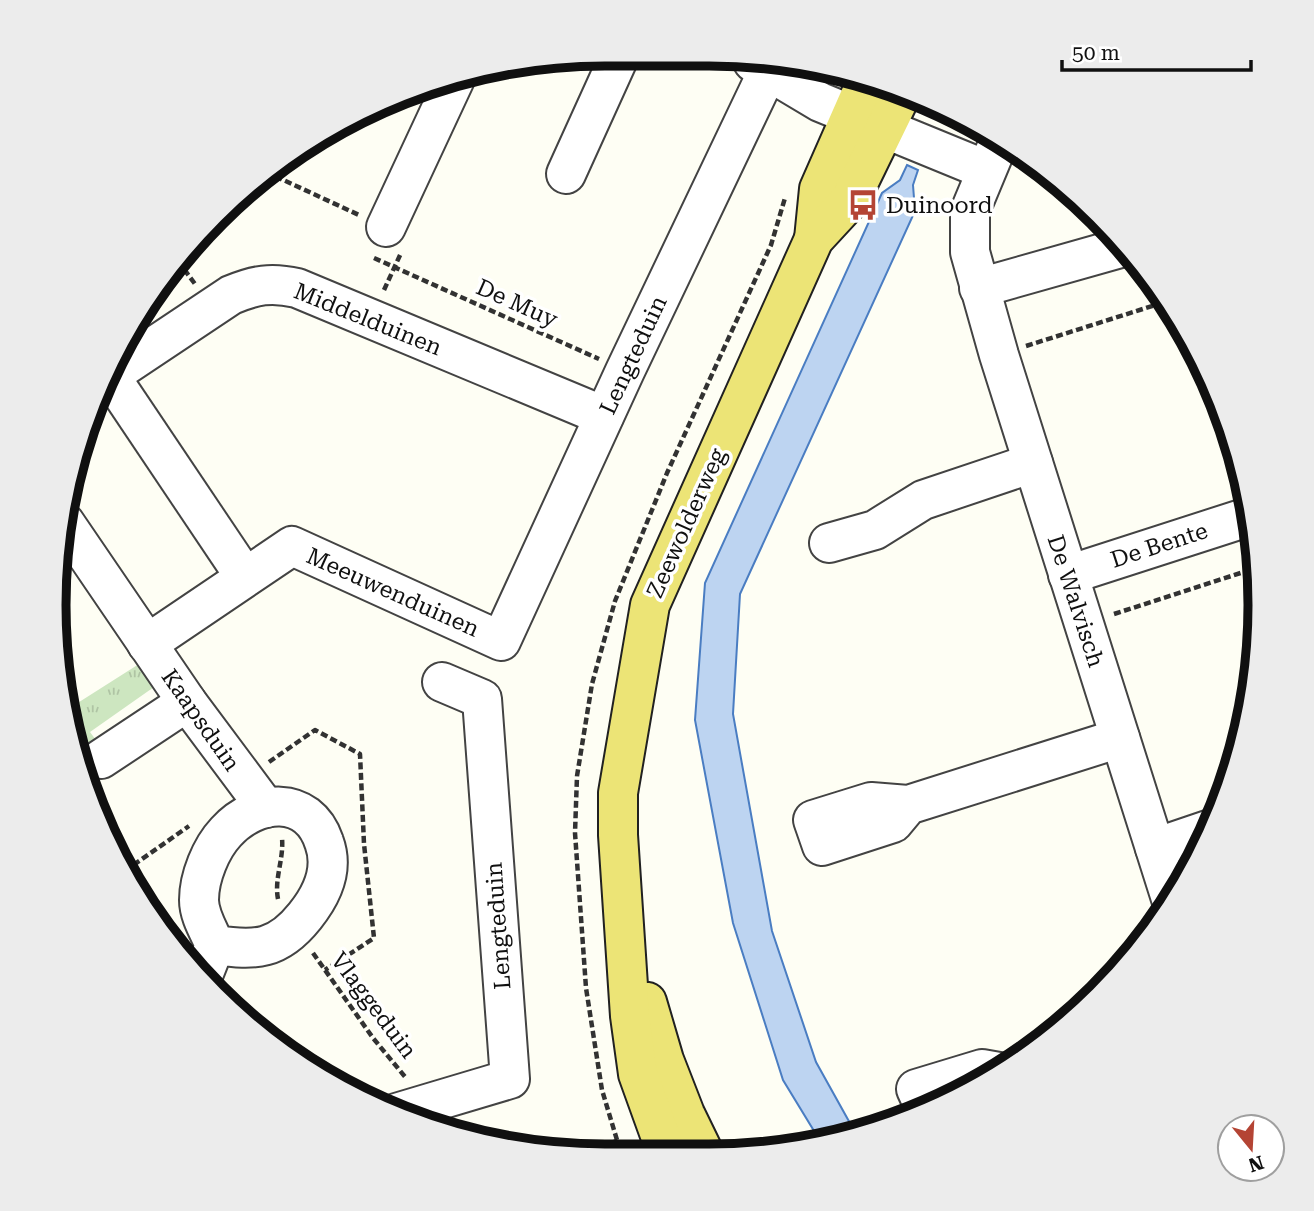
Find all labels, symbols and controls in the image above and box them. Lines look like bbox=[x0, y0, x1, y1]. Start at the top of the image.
scale bar bbox=[1062, 28, 1251, 72]
text: 50 m bbox=[1072, 41, 1120, 65]
bus stop icon: Duinoord bbox=[846, 188, 880, 222]
place label: Duinoord bbox=[886, 192, 993, 219]
street label: De Muy bbox=[472, 274, 562, 333]
street label: Middelduinen bbox=[290, 278, 446, 361]
street label: Lengteduin bbox=[594, 292, 673, 419]
street label: Zeewolderweg bbox=[641, 444, 732, 602]
street label: De Bente bbox=[1107, 517, 1211, 574]
street label: De Walvisch bbox=[1041, 532, 1110, 671]
street label: Meeuwenduinen bbox=[302, 542, 483, 643]
street label: Kaapsduin bbox=[156, 664, 246, 777]
street label: Lengteduin bbox=[481, 861, 516, 991]
street label: Vlaggeduin bbox=[325, 947, 422, 1064]
north arrow bbox=[1216, 1113, 1286, 1183]
text: N bbox=[1245, 1150, 1267, 1177]

